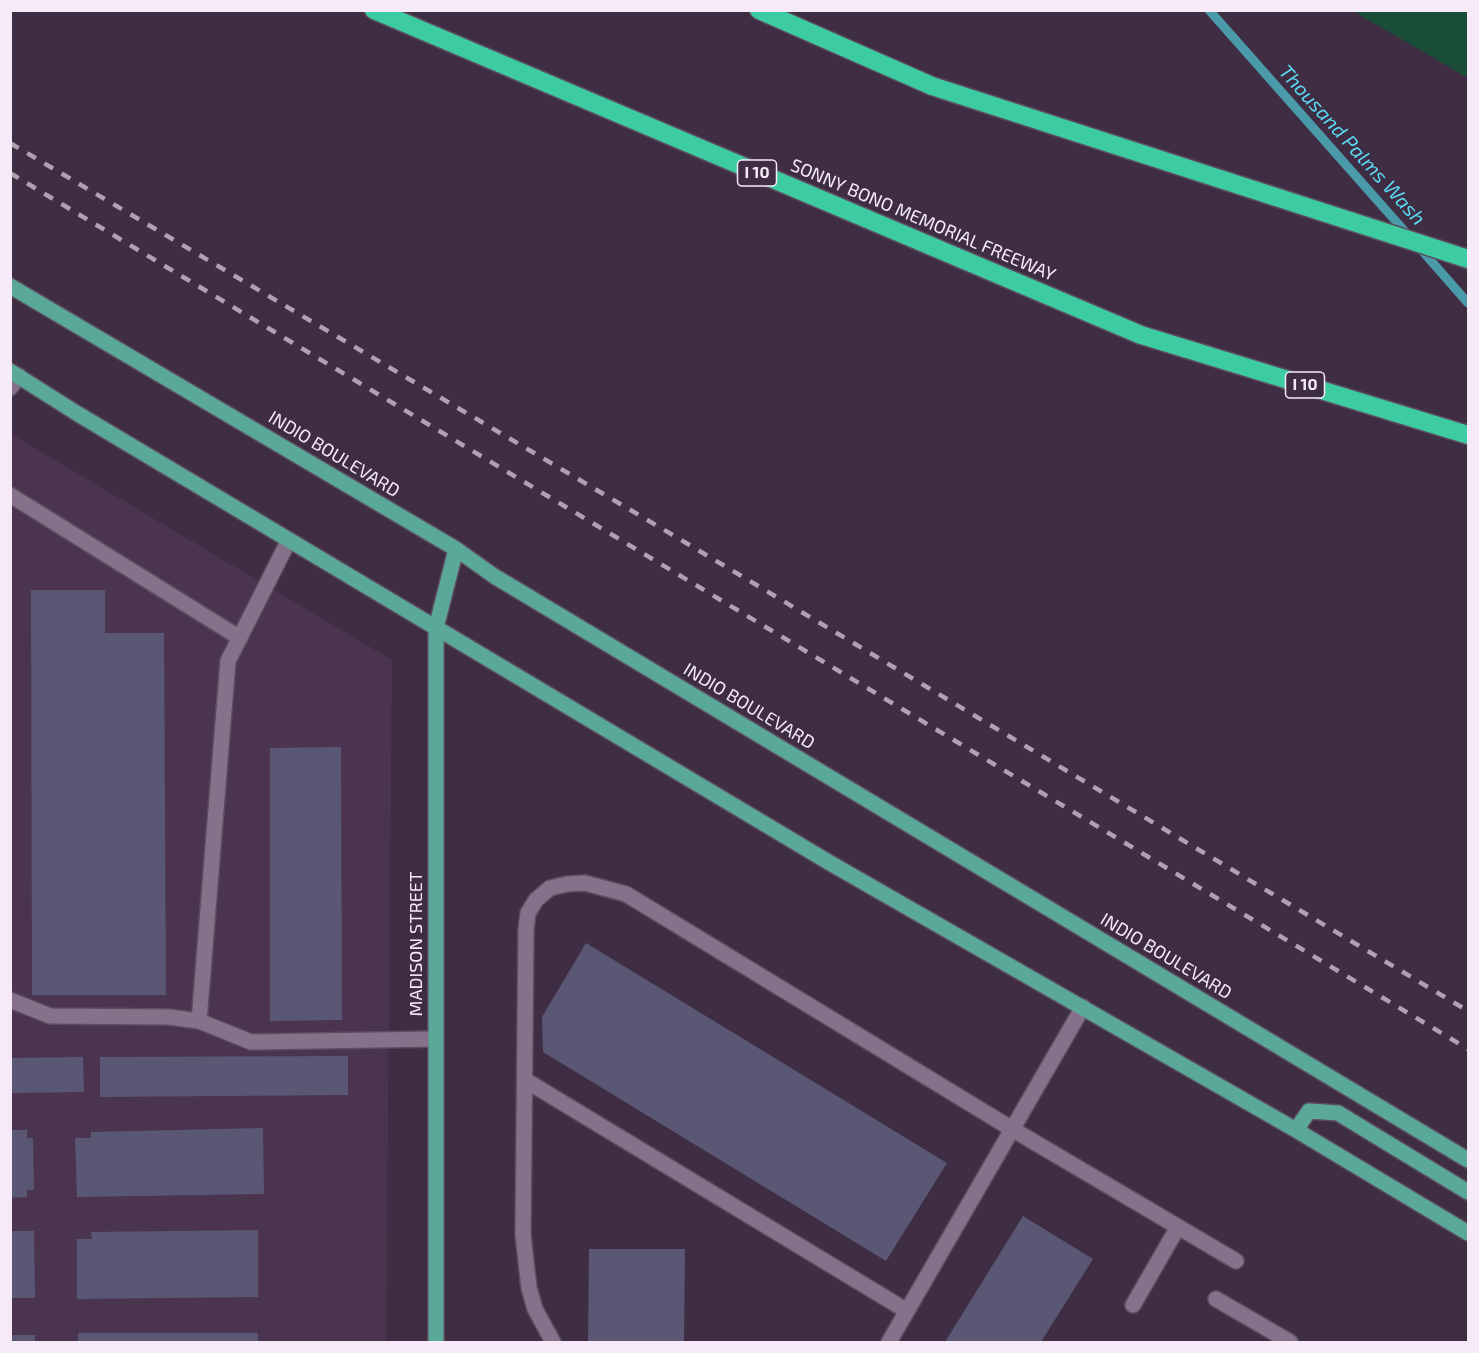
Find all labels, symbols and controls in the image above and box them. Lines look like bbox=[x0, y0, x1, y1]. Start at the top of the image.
water label: Thousand Palms Wash bbox=[1274, 60, 1430, 230]
street label: SONNY BONO MEMORIAL FREEWAY bbox=[787, 154, 1059, 286]
road number: I 10 bbox=[738, 160, 777, 186]
road number: I 10 bbox=[1286, 372, 1324, 398]
street label: INDIO BOULEVARD bbox=[264, 406, 404, 502]
street label: INDIO BOULEVARD bbox=[679, 658, 819, 754]
street label: MADISON STREET bbox=[405, 872, 427, 1016]
street label: INDIO BOULEVARD bbox=[1096, 908, 1236, 1004]

